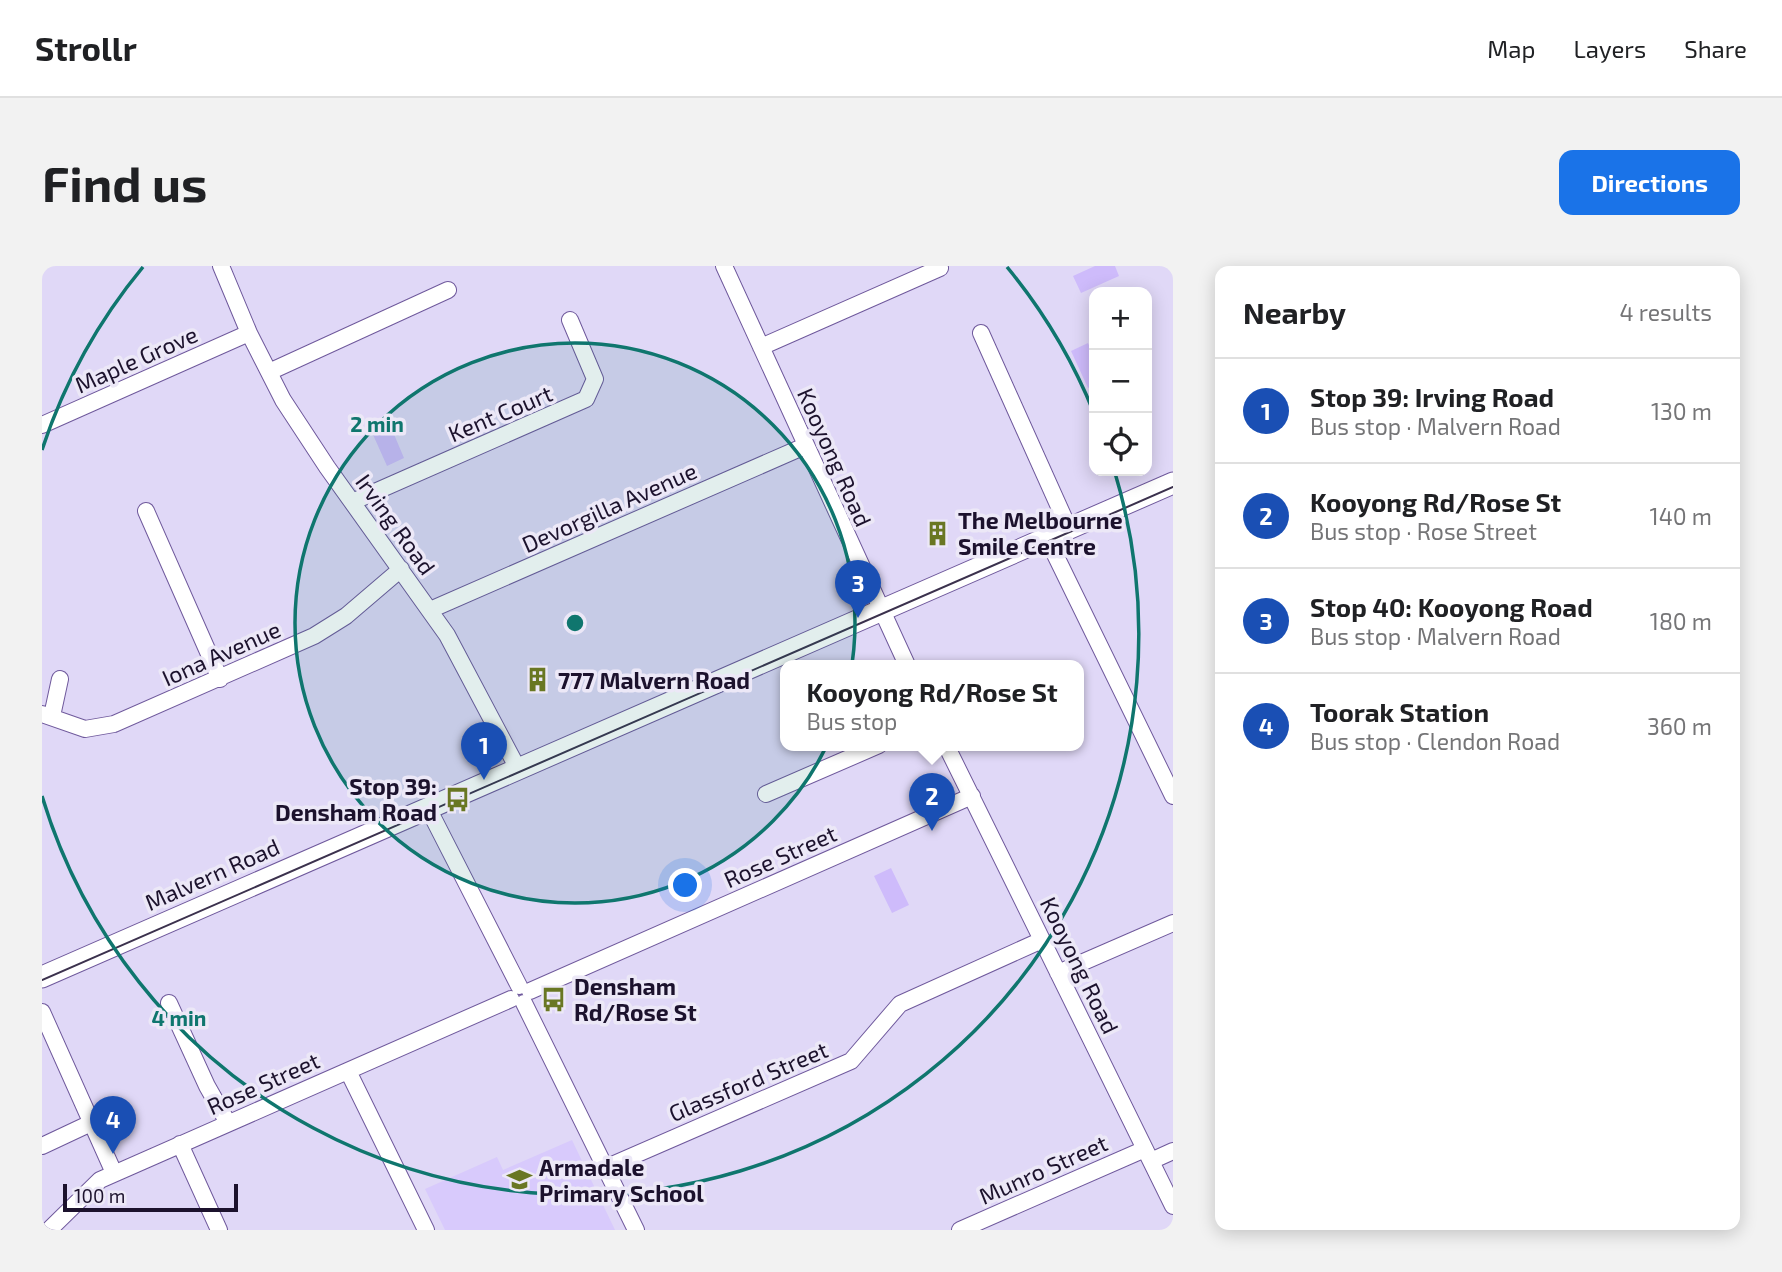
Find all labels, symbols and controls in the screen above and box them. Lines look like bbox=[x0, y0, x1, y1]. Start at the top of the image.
text: Strollr bbox=[35, 28, 137, 68]
text: Map bbox=[1487, 34, 1535, 63]
text: Layers bbox=[1573, 34, 1646, 63]
text: Share bbox=[1684, 34, 1747, 63]
button: Directions bbox=[1559, 150, 1740, 215]
text: Find us bbox=[42, 153, 207, 212]
map controls bbox=[1089, 287, 1152, 476]
button: + bbox=[1089, 287, 1152, 350]
text: Nearby bbox=[1243, 294, 1346, 330]
text: 4 results bbox=[1620, 298, 1712, 326]
street label: Maple Grove bbox=[70, 320, 202, 398]
button: − bbox=[1089, 350, 1152, 413]
street label: Kent Court bbox=[444, 378, 556, 447]
text: Stop 39: Irving Road bbox=[1310, 381, 1554, 412]
street label: Kooyong Road bbox=[792, 383, 878, 531]
text: 1 bbox=[1261, 397, 1271, 425]
text: 130 m bbox=[1651, 397, 1712, 425]
text: 2 min bbox=[350, 411, 404, 436]
text: Bus stop · Malvern Road bbox=[1310, 412, 1561, 440]
button: locate bbox=[1089, 413, 1152, 476]
street label: Devorgilla Avenue bbox=[517, 456, 701, 558]
street label: Irving Road bbox=[350, 468, 442, 580]
text: Kooyong Rd/Rose St bbox=[1310, 486, 1561, 517]
text: 2 bbox=[1259, 502, 1273, 530]
text: 140 m bbox=[1650, 502, 1712, 530]
place label: The Melbourne Smile Centre bbox=[958, 506, 1123, 560]
text: Bus stop · Rose Street bbox=[1310, 517, 1537, 545]
building icon: The Melbourne Smile Centre bbox=[924, 519, 952, 547]
pin: 3 bbox=[835, 560, 881, 618]
text: Stop 40: Kooyong Road bbox=[1310, 591, 1593, 622]
text: 3 bbox=[1259, 607, 1273, 635]
text: 180 m bbox=[1650, 607, 1712, 635]
centre of rings bbox=[563, 611, 587, 635]
street label: Iona Avenue bbox=[157, 614, 285, 692]
text: Bus stop · Malvern Road bbox=[1310, 622, 1561, 650]
popup bbox=[780, 660, 1084, 751]
building icon: 777 Malvern Road bbox=[524, 666, 552, 694]
place label: 777 Malvern Road bbox=[558, 666, 750, 694]
text: Kooyong Rd/Rose St bbox=[806, 676, 1058, 707]
text: Toorak Station bbox=[1310, 696, 1489, 727]
text: Bus stop bbox=[806, 707, 897, 735]
text: 4 bbox=[1259, 712, 1273, 740]
text: 360 m bbox=[1647, 712, 1712, 740]
pin: 1 bbox=[461, 722, 507, 780]
text: Bus stop · Clendon Road bbox=[1310, 727, 1560, 755]
place label: Stop 39: Densham Road bbox=[275, 772, 437, 826]
pin: 2 bbox=[909, 773, 955, 831]
bus stop icon: Stop 39: Densham Road bbox=[443, 785, 471, 813]
street label: Rose Street bbox=[719, 819, 841, 893]
street label: Malvern Road bbox=[140, 832, 284, 916]
your location bbox=[668, 868, 702, 902]
street label: Kooyong Road bbox=[1035, 892, 1125, 1038]
place label: Densham Rd/Rose St bbox=[574, 972, 697, 1026]
bus stop icon: Densham Rd/Rose St bbox=[540, 985, 568, 1013]
text: 4 min bbox=[152, 1005, 206, 1030]
street label: Glassford Street bbox=[664, 1035, 832, 1127]
street label: Rose Street bbox=[202, 1046, 324, 1120]
pin: 4 bbox=[90, 1096, 136, 1154]
street label: Munro Street bbox=[974, 1128, 1112, 1210]
place label: Armadale Primary School bbox=[539, 1153, 704, 1207]
school or university icon: Armadale Primary School bbox=[505, 1166, 533, 1194]
scale bar bbox=[63, 1181, 238, 1213]
text: 100 m bbox=[74, 1184, 125, 1207]

